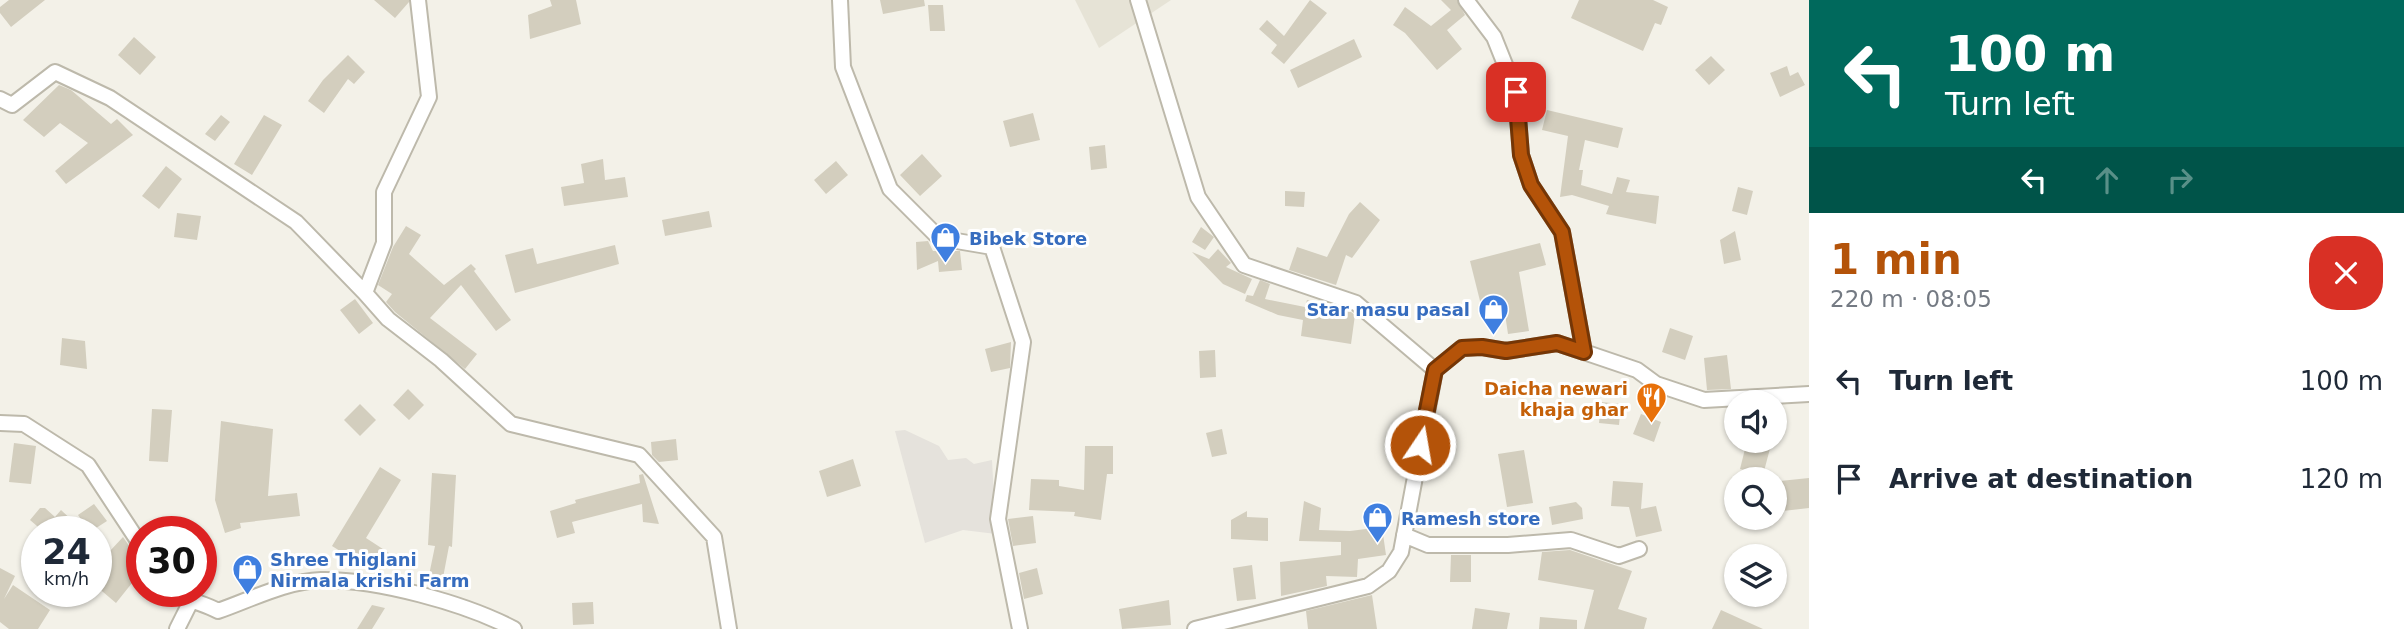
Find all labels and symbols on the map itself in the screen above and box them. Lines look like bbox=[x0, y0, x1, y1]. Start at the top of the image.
pin bbox=[1486, 62, 1546, 122]
shop icon: Bibek Store bbox=[929, 221, 963, 265]
place label: Bibek Store bbox=[969, 228, 1087, 249]
shop icon: Star masu pasal bbox=[1476, 292, 1510, 336]
place label: Star masu pasal bbox=[1306, 299, 1470, 320]
place label: Daicha newari khaja ghar bbox=[1484, 378, 1628, 420]
restaurant icon: Daicha newari khaja ghar bbox=[1634, 381, 1668, 425]
position arrow bbox=[1383, 408, 1457, 482]
shop icon: Ramesh store bbox=[1361, 501, 1395, 545]
place label: Ramesh store bbox=[1401, 508, 1541, 529]
speed limit sign: 30 bbox=[126, 516, 217, 607]
place label: Shree Thiglani Nirmala krishi Farm bbox=[270, 549, 470, 591]
shop icon: Shree Thiglani Nirmala krishi Farm bbox=[230, 552, 264, 596]

